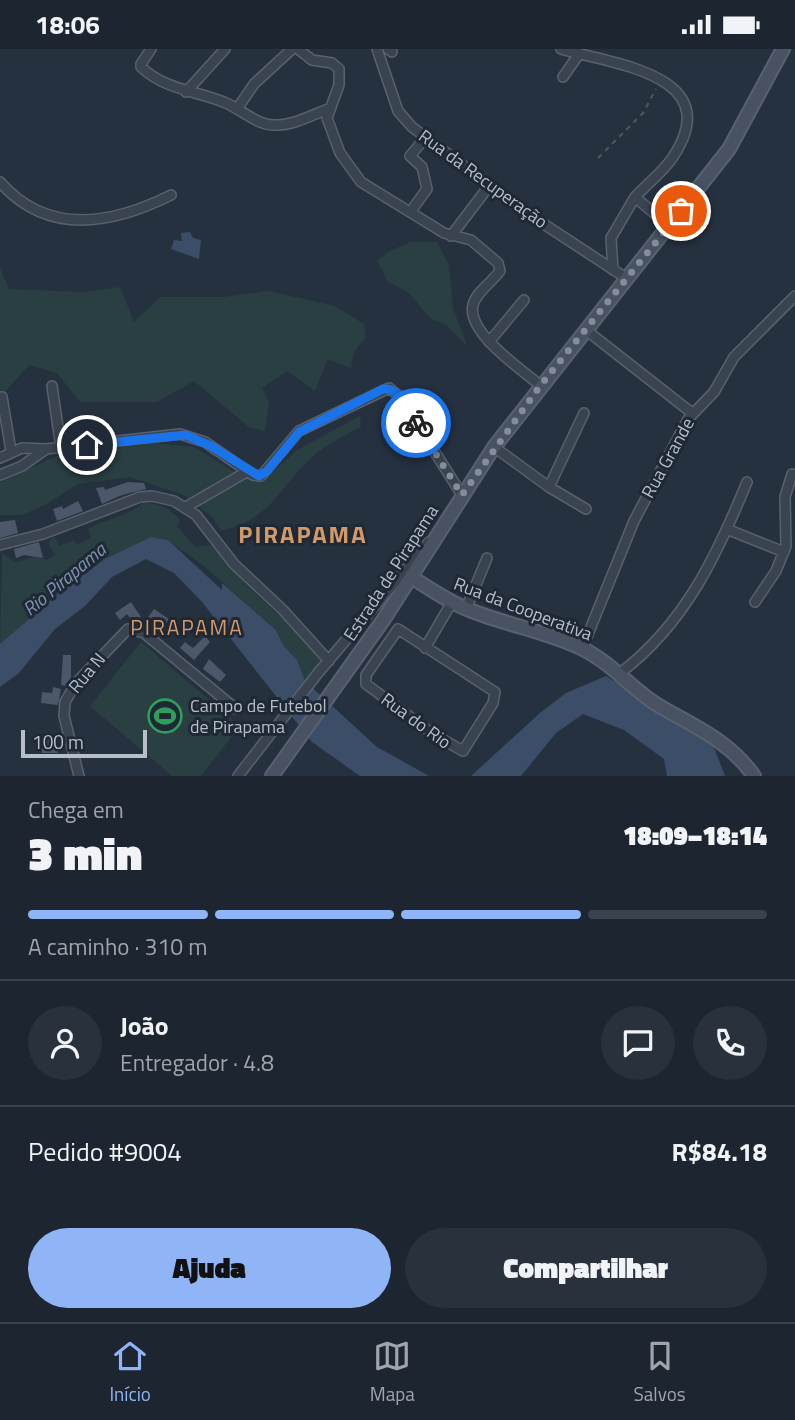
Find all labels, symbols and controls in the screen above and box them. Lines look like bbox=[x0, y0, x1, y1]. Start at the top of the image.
text: 18:06 bbox=[35, 5, 100, 44]
street label: Rua da Recuperação bbox=[413, 123, 553, 235]
pin bbox=[651, 181, 711, 241]
icon: bag bbox=[662, 192, 700, 230]
courier bbox=[381, 388, 451, 458]
icon: bike bbox=[397, 404, 435, 442]
street label: Rua Grande bbox=[634, 413, 701, 503]
pin bbox=[57, 415, 117, 475]
icon: home bbox=[68, 426, 106, 464]
street label: Estrada de Pirapama bbox=[336, 499, 445, 646]
district label: PIRAPAMA bbox=[238, 516, 368, 552]
water label: Rio Pirapama bbox=[16, 534, 113, 622]
street label: Rua da Cooperativa bbox=[450, 570, 596, 647]
district label: PIRAPAMA bbox=[130, 611, 244, 643]
street label: Rua N bbox=[62, 646, 112, 699]
street label: Rua do Rio bbox=[376, 686, 457, 755]
place label: Campo de Futebol de Pirapama bbox=[190, 692, 327, 740]
sports icon: Campo de Futebol de Pirapama bbox=[146, 697, 184, 735]
scale bar bbox=[21, 727, 147, 759]
text: 100 m bbox=[32, 727, 84, 756]
text: Chega em bbox=[28, 792, 124, 827]
text: 18:09–18:14 bbox=[623, 816, 767, 855]
text: 3 min bbox=[28, 818, 142, 888]
text: A caminho · 310 m bbox=[28, 929, 207, 964]
button: person bbox=[28, 1006, 102, 1080]
text: João bbox=[120, 1006, 169, 1045]
button: chat bbox=[601, 1006, 675, 1080]
button: phone bbox=[693, 1006, 767, 1080]
text: Entregador · 4.8 bbox=[120, 1045, 274, 1080]
text: Pedido #9004 bbox=[28, 1132, 182, 1171]
text: R$84.18 bbox=[671, 1132, 767, 1171]
button: Ajuda bbox=[28, 1228, 391, 1308]
button: Compartilhar bbox=[405, 1228, 767, 1308]
tab: Início bbox=[109, 1337, 151, 1408]
tab: Mapa bbox=[370, 1337, 415, 1408]
tab: Salvos bbox=[634, 1337, 686, 1408]

